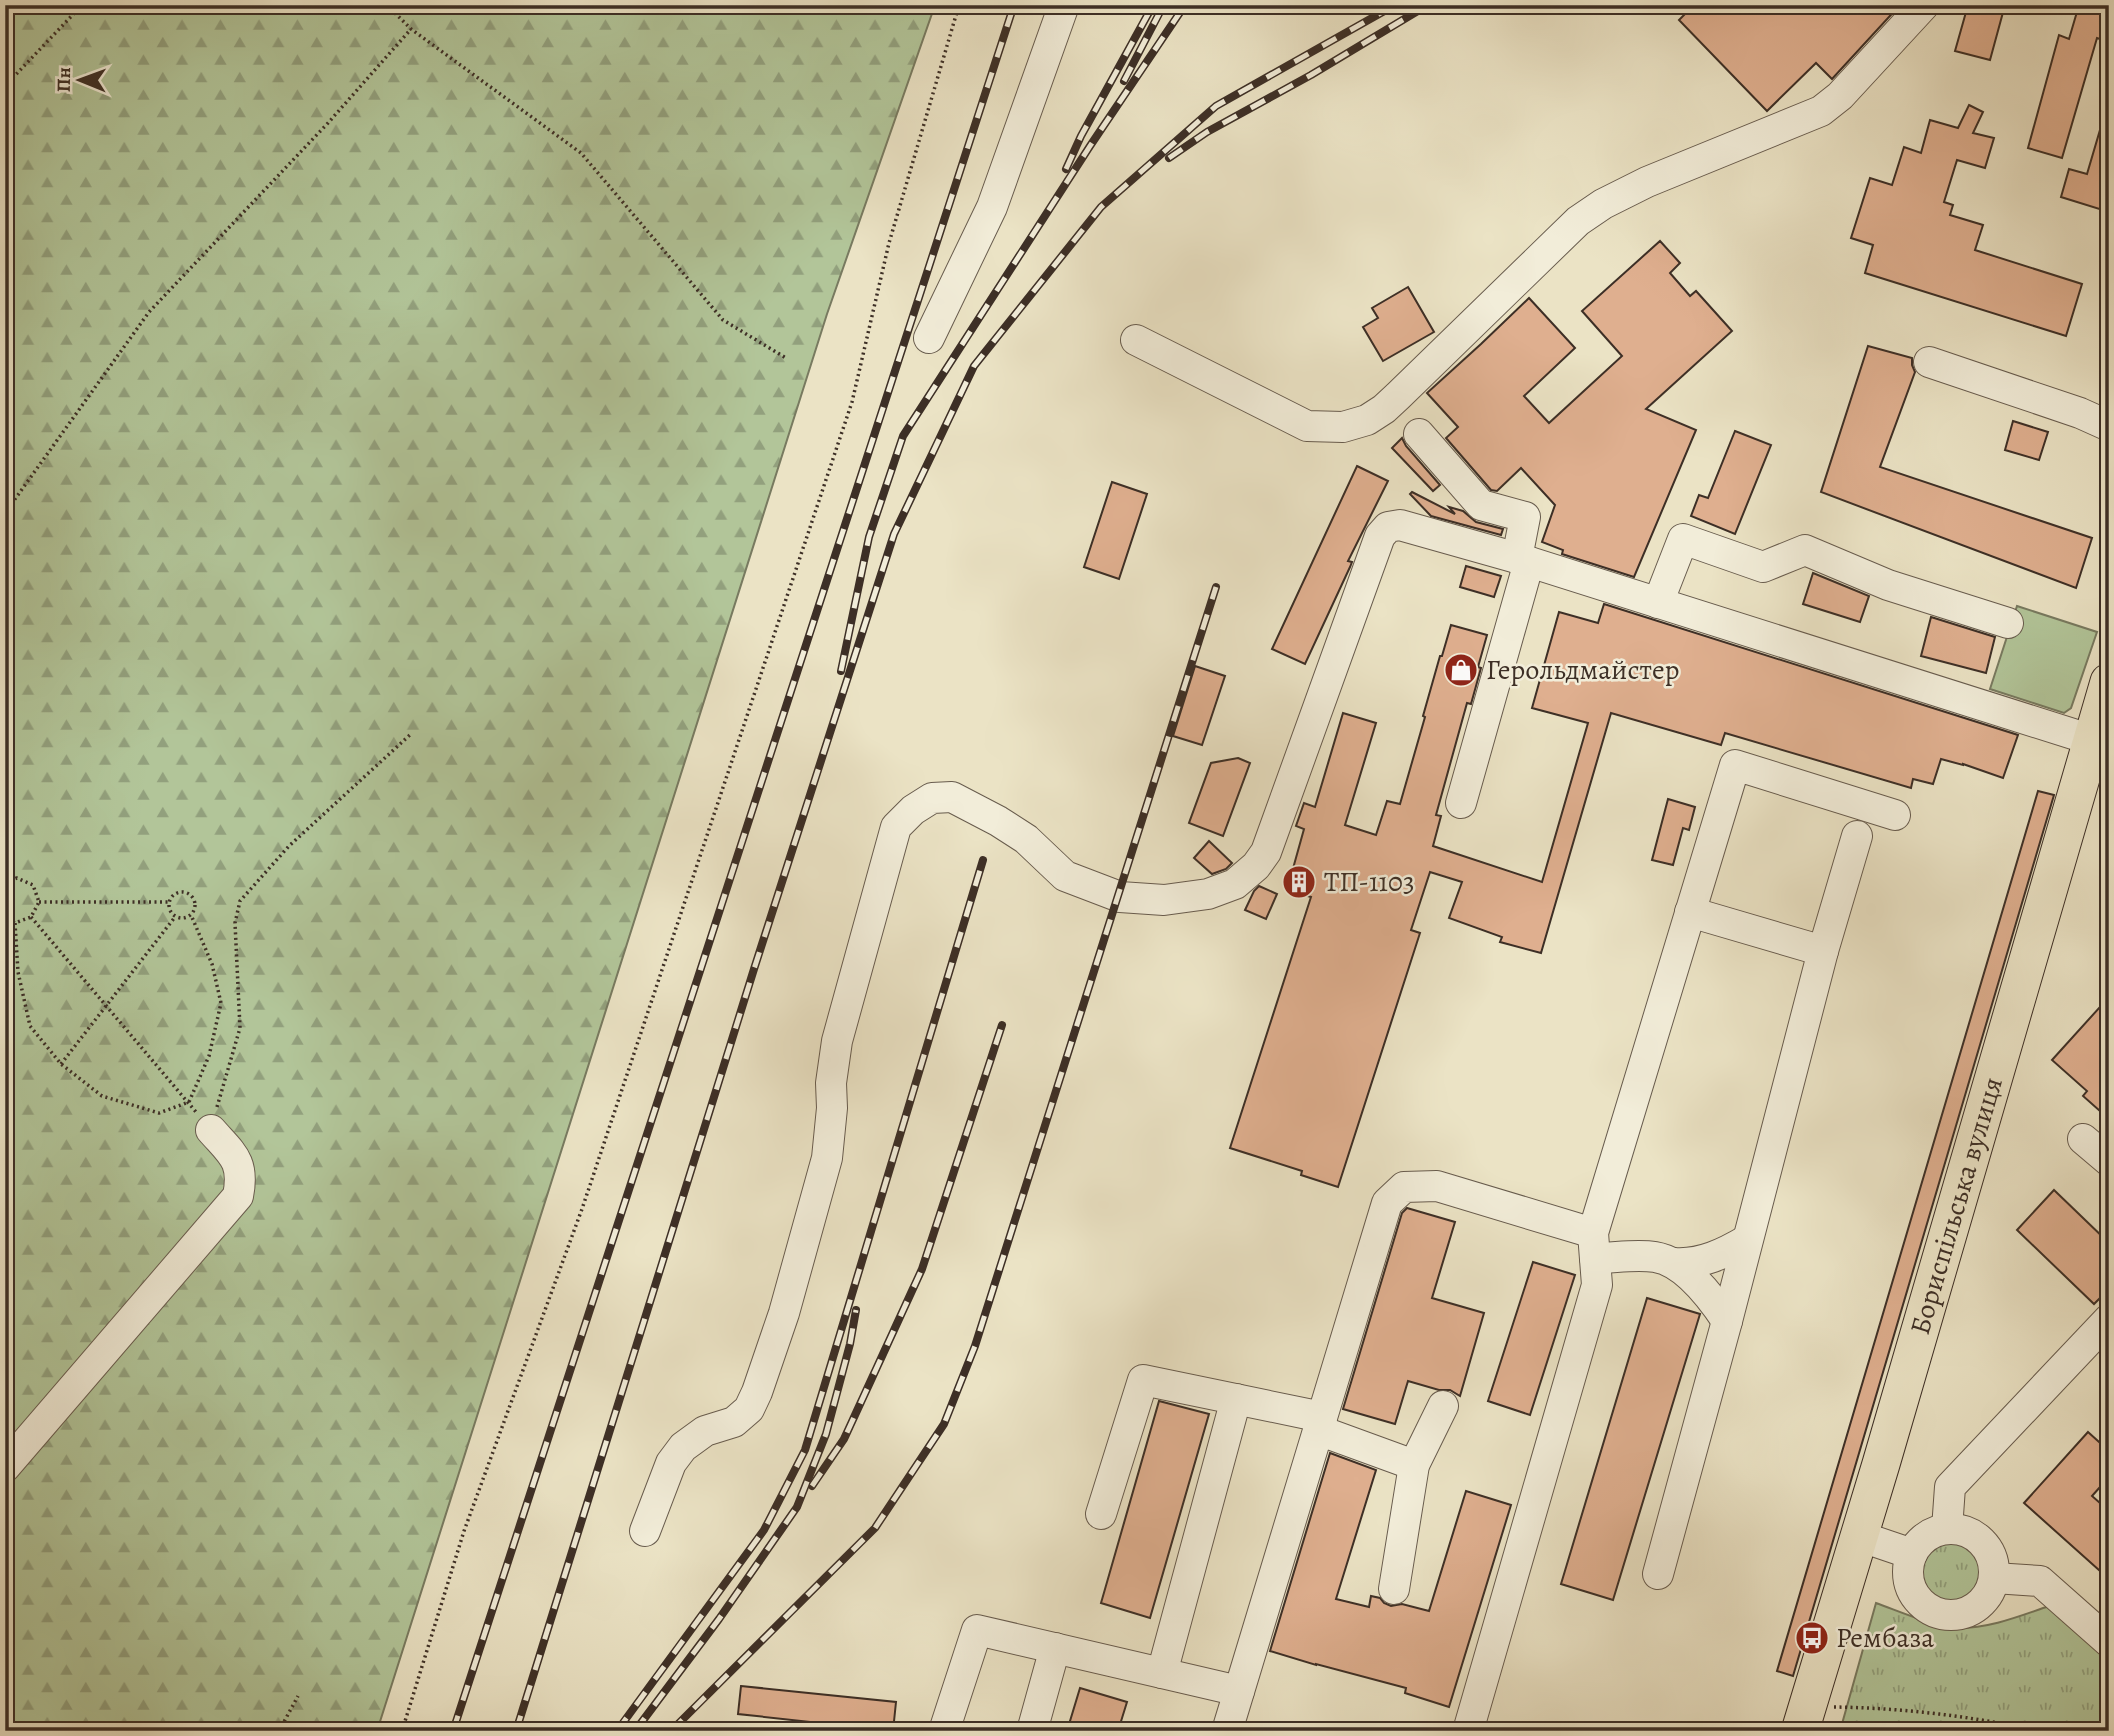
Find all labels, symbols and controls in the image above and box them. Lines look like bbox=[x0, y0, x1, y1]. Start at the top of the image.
north arrow bbox=[46, 46, 116, 116]
text: Пн bbox=[51, 67, 77, 92]
shop icon: Герольдмайстер bbox=[1442, 651, 1480, 689]
place label: Герольдмайстер bbox=[1486, 651, 1680, 689]
building icon: ТП-1103 bbox=[1280, 863, 1318, 901]
place label: ТП-1103 bbox=[1324, 863, 1415, 901]
street label: Бориспільська вулиця bbox=[1901, 1073, 2012, 1339]
bus stop icon: Рембаза bbox=[1793, 1619, 1831, 1657]
place label: Рембаза bbox=[1836, 1619, 1934, 1657]

